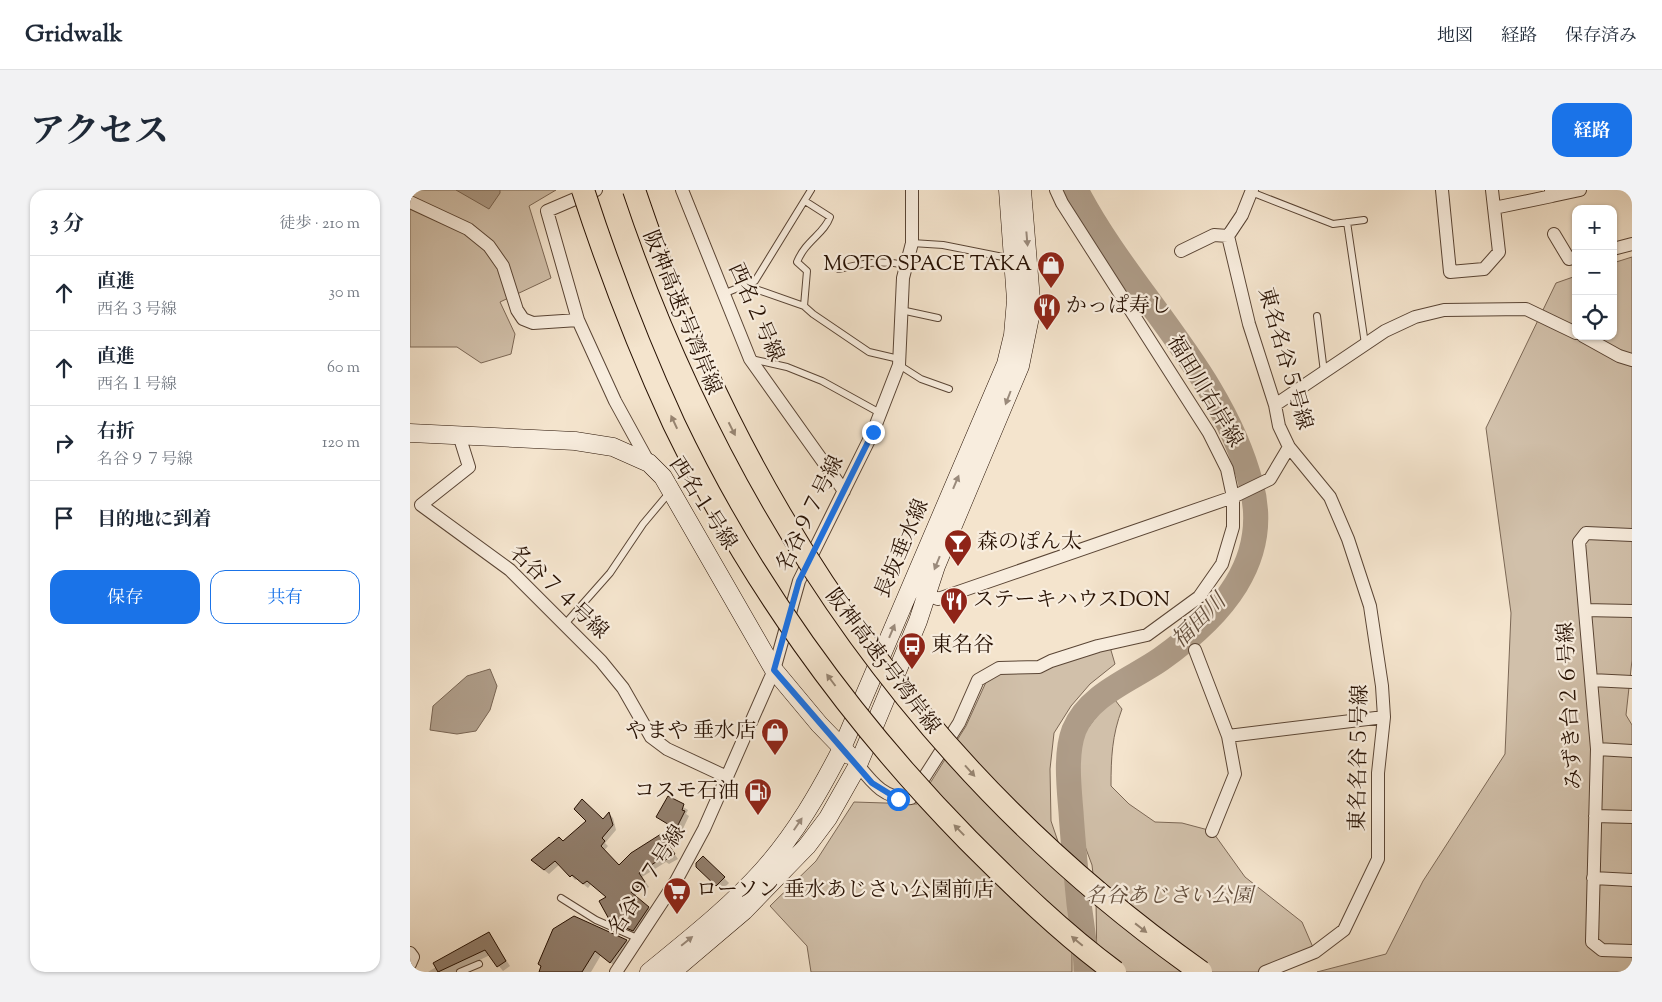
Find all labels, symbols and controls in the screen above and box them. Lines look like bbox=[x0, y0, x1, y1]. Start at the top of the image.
text: Gridwalk bbox=[25, 18, 123, 52]
text: 地図 bbox=[1437, 24, 1473, 50]
text: 経路 bbox=[1501, 24, 1537, 50]
text: 保存済み bbox=[1565, 24, 1637, 50]
button: 経路 bbox=[1552, 103, 1632, 157]
text: アクセス bbox=[30, 108, 169, 159]
map controls bbox=[1572, 205, 1617, 340]
button: + bbox=[1572, 205, 1617, 250]
text: 3 分 bbox=[50, 210, 84, 240]
text: 徒歩 · 210 m bbox=[279, 213, 360, 236]
street label: 阪神高速5号湾岸線 bbox=[634, 226, 728, 400]
one-way arrow bbox=[1023, 231, 1031, 247]
place label: MOTO SPACE TAKA bbox=[823, 250, 1032, 280]
shop icon: MOTO SPACE TAKA bbox=[1036, 250, 1066, 289]
button: − bbox=[1572, 250, 1617, 295]
street label: 西名２号線 bbox=[720, 259, 790, 367]
text: 直進 bbox=[97, 269, 135, 296]
icon: ahead bbox=[50, 279, 78, 307]
text: 30 m bbox=[329, 282, 360, 305]
street label: 東名名谷５号線 bbox=[1249, 284, 1319, 434]
restaurant icon: かっぱ寿し bbox=[1032, 292, 1062, 331]
place label: かっぱ寿し bbox=[1066, 292, 1171, 322]
button: locate bbox=[1572, 295, 1617, 340]
text: 西名３号線 bbox=[97, 299, 177, 322]
street label: 福田川右岸線 bbox=[1159, 330, 1249, 454]
text: 直進 bbox=[97, 344, 135, 371]
icon: ahead bbox=[50, 354, 78, 382]
text: 60 m bbox=[327, 357, 360, 380]
text: 西名１号線 bbox=[97, 374, 177, 397]
one-way arrow bbox=[1004, 390, 1011, 405]
one-way arrow bbox=[669, 415, 677, 429]
text: 右折 bbox=[97, 419, 135, 446]
route end bbox=[862, 421, 885, 444]
one-way arrow bbox=[728, 422, 736, 436]
icon: right bbox=[50, 429, 78, 457]
text: 120 m bbox=[322, 432, 360, 455]
text: 名谷９７号線 bbox=[97, 449, 193, 472]
street label: 名谷９７号線 bbox=[770, 451, 852, 577]
street label: 西名１号線 bbox=[661, 452, 743, 556]
one-way arrow bbox=[953, 475, 961, 489]
street label: 長坂垂水線 bbox=[869, 495, 937, 603]
icon: arrive bbox=[50, 504, 78, 532]
text: 目的地に到着 bbox=[97, 507, 211, 534]
bar icon: 森のぽん太 bbox=[943, 528, 973, 567]
place label: 森のぽん太 bbox=[977, 528, 1082, 558]
street label: 名谷７４号線 bbox=[502, 539, 614, 647]
one-way arrow bbox=[933, 556, 941, 570]
button: 保存 bbox=[50, 570, 200, 624]
button: 共有 bbox=[210, 570, 360, 624]
street label: 阪神高速5号湾岸線 bbox=[817, 583, 947, 741]
restaurant icon: ステーキハウスDON bbox=[939, 586, 969, 625]
place label: ステーキハウスDON bbox=[973, 586, 1170, 616]
water label: 福田川 bbox=[1165, 586, 1236, 657]
street label: みずき台２６号線 bbox=[1552, 621, 1590, 791]
one-way arrow bbox=[889, 624, 897, 638]
bus stop icon: 東名谷 bbox=[897, 631, 927, 670]
place label: 東名谷 bbox=[931, 631, 994, 661]
one-way arrow bbox=[825, 674, 836, 687]
street label: 東名名谷５号線 bbox=[1344, 684, 1376, 832]
place label: やまや 垂水店 bbox=[626, 717, 756, 747]
shop icon: やまや 垂水店 bbox=[760, 717, 790, 756]
one-way arrow bbox=[964, 764, 976, 776]
place label: コスモ石油 bbox=[634, 777, 739, 807]
fuel station icon: コスモ石油 bbox=[743, 777, 773, 816]
route start bbox=[887, 788, 910, 811]
one-way arrow bbox=[793, 817, 803, 831]
street label: 名谷９７号線 bbox=[602, 820, 694, 942]
one-way arrow bbox=[953, 824, 965, 836]
supermarket icon: ローソン 垂水あじさい公園前店 bbox=[662, 876, 692, 915]
place label: ローソン 垂水あじさい公園前店 bbox=[696, 876, 994, 906]
park label: 名谷あじさい公園 bbox=[1085, 882, 1256, 912]
one-way arrow bbox=[1134, 922, 1147, 933]
one-way arrow bbox=[680, 936, 693, 947]
one-way arrow bbox=[1071, 936, 1083, 947]

